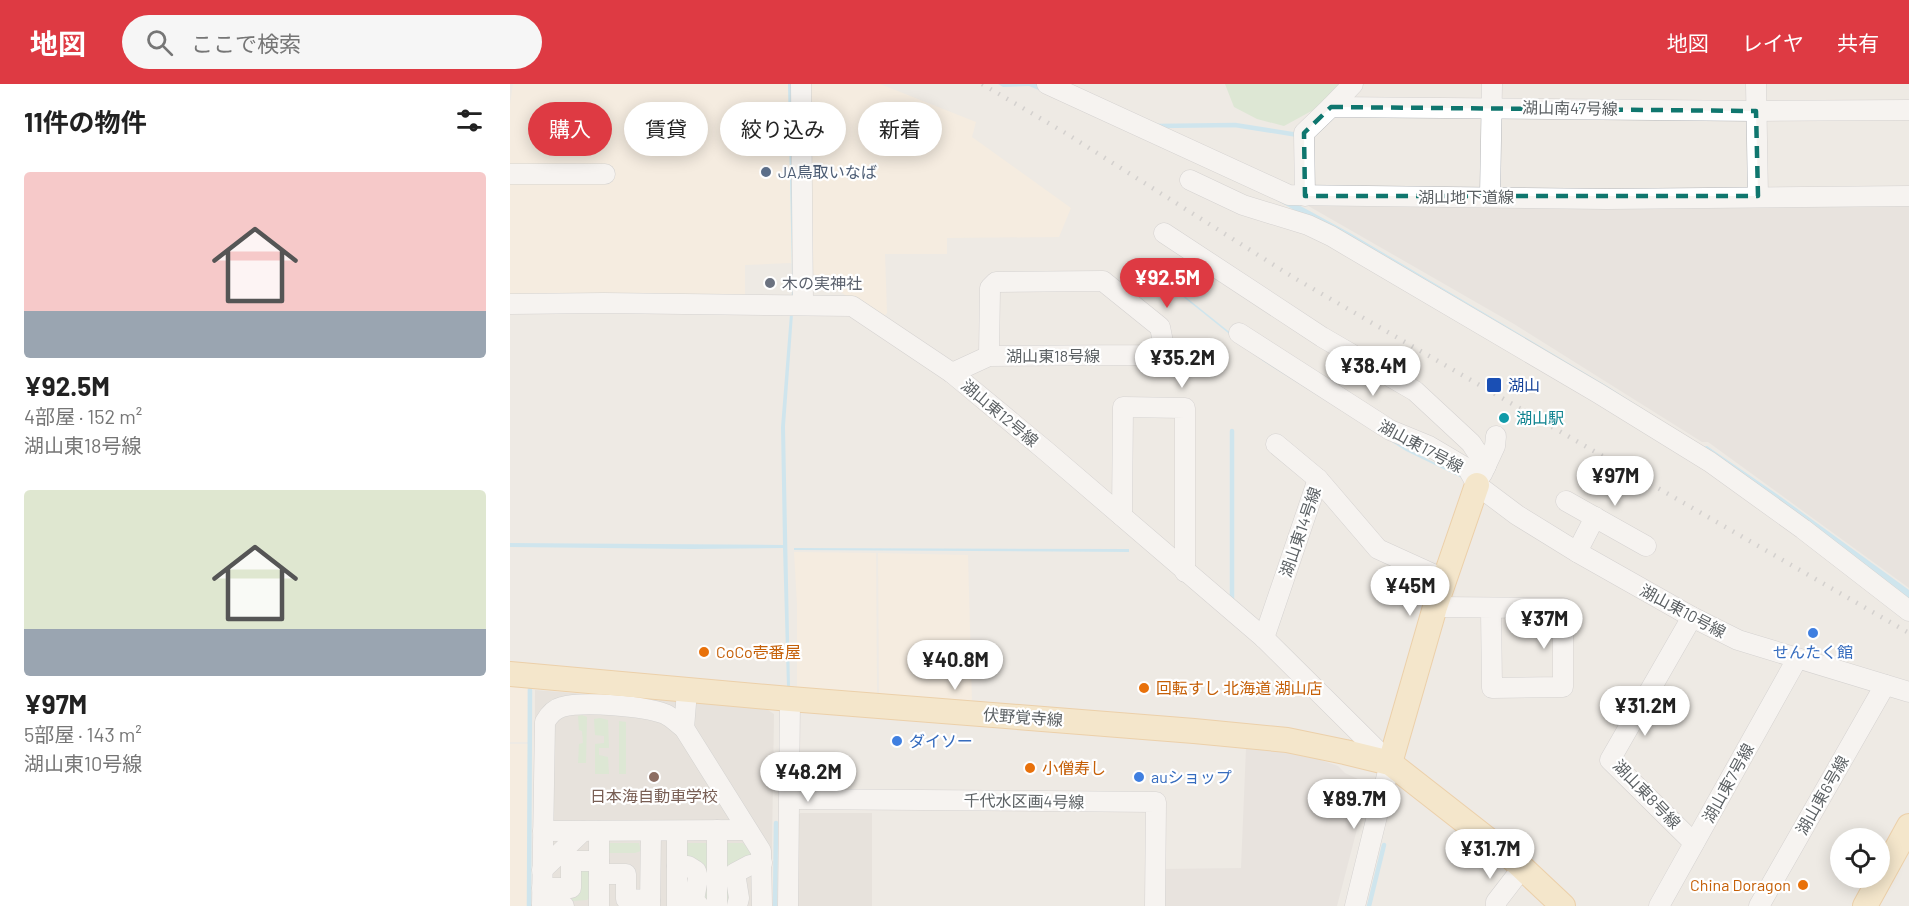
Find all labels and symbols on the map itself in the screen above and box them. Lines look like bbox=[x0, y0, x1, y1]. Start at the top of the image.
street label: 湖山南47号線 bbox=[1522, 97, 1618, 118]
place label: JA鳥取いなば bbox=[778, 162, 877, 181]
marker: JA鳥取いなば bbox=[759, 165, 773, 179]
street label: 湖山地下道線 bbox=[1418, 187, 1514, 206]
pin: ¥92.5M bbox=[1118, 258, 1216, 309]
place label: 木の実神社 bbox=[782, 273, 862, 292]
marker: 木の実神社 bbox=[763, 276, 777, 290]
pin: ¥35.2M bbox=[1133, 338, 1231, 389]
street label: 湖山東18号線 bbox=[1006, 346, 1100, 365]
pin: ¥38.4M bbox=[1324, 346, 1422, 397]
street label: 湖山東12号線 bbox=[958, 375, 1043, 450]
place label: 湖山 bbox=[1508, 375, 1540, 394]
marker: 湖山 bbox=[1485, 376, 1503, 394]
place label: 湖山駅 bbox=[1516, 408, 1564, 427]
marker: 湖山駅 bbox=[1497, 411, 1511, 425]
street label: 湖山東17号線 bbox=[1376, 415, 1467, 476]
pin: ¥97M bbox=[1579, 456, 1651, 507]
street label: 湖山東14号線 bbox=[1275, 484, 1324, 580]
pin: ¥45M bbox=[1374, 566, 1446, 617]
street label: 湖山東10号線 bbox=[1637, 580, 1729, 641]
pin: ¥37M bbox=[1508, 599, 1580, 650]
marker: せんたく館 bbox=[1806, 626, 1820, 640]
pin: ¥40.8M bbox=[906, 640, 1004, 691]
place label: CoCo壱番屋 bbox=[716, 642, 801, 661]
place label: せんたく館 bbox=[1773, 642, 1853, 661]
marker: CoCo壱番屋 bbox=[697, 645, 711, 659]
place label: 回転すし 北海道 湖山店 bbox=[1156, 678, 1322, 697]
marker: 回転すし 北海道 湖山店 bbox=[1137, 681, 1151, 695]
pin: ¥31.2M bbox=[1596, 686, 1694, 737]
street label: 伏野覚寺線 bbox=[982, 704, 1064, 729]
place label: ダイソー bbox=[909, 731, 973, 750]
marker: ダイソー bbox=[890, 734, 904, 748]
street label: 湖山東7号線 bbox=[1698, 740, 1757, 826]
pin: ¥48.2M bbox=[759, 752, 857, 803]
street label: 湖山東6号線 bbox=[1791, 752, 1852, 838]
street label: 湖山東8号線 bbox=[1610, 755, 1685, 832]
place label: 小僧寿し bbox=[1042, 758, 1106, 777]
marker: 小僧寿し bbox=[1023, 761, 1037, 775]
place label: auショップ bbox=[1151, 767, 1232, 786]
marker: 日本海自動車学校 bbox=[647, 770, 661, 784]
marker: auショップ bbox=[1132, 770, 1146, 784]
pin: ¥89.7M bbox=[1305, 779, 1403, 830]
place label: 日本海自動車学校 bbox=[590, 786, 718, 805]
street label: 千代水区画4号線 bbox=[963, 790, 1085, 811]
pin: ¥31.7M bbox=[1441, 829, 1539, 880]
place label: China Doragon bbox=[1690, 875, 1791, 894]
marker: China Doragon bbox=[1796, 878, 1810, 892]

